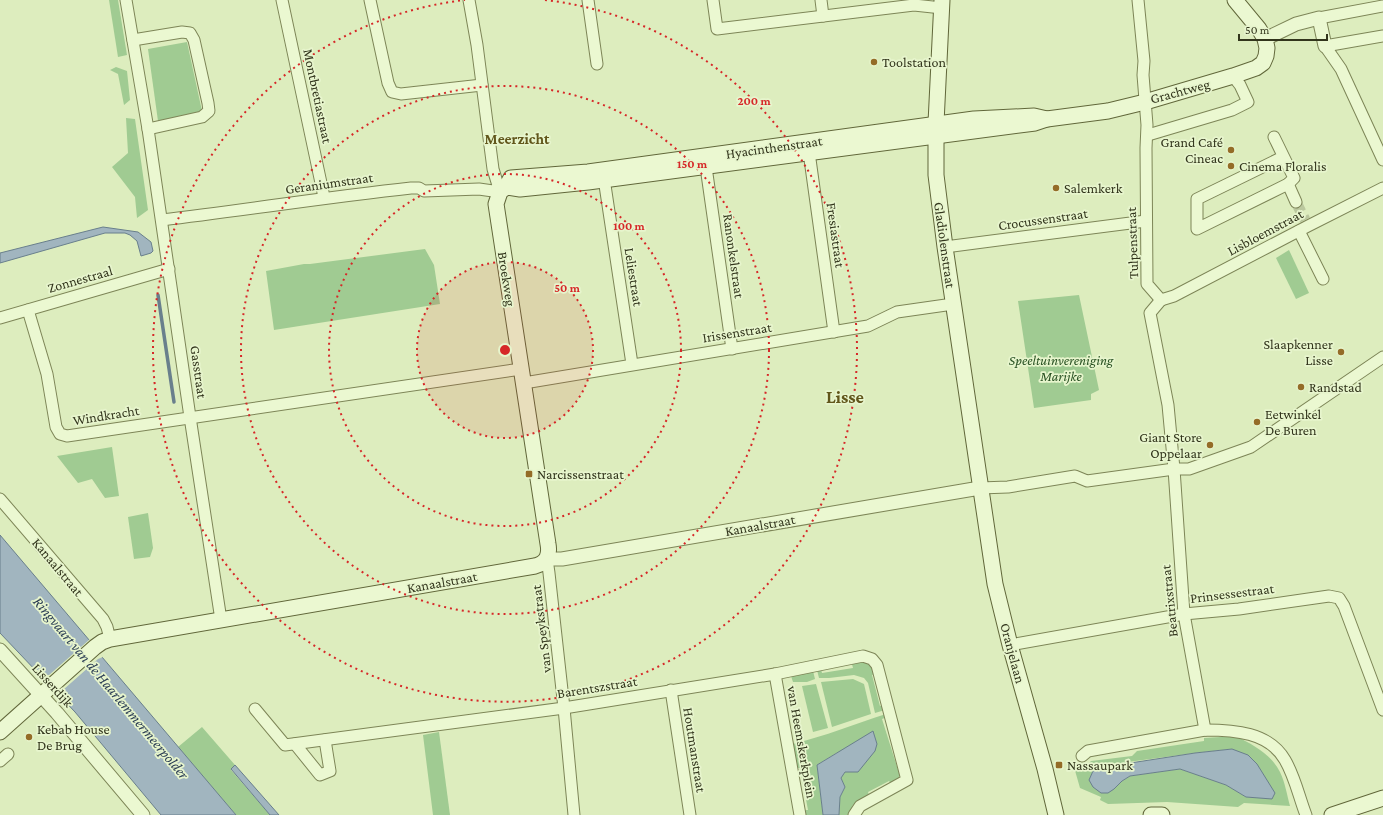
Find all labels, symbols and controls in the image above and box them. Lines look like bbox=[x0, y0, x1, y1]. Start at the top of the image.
scale bar bbox=[1239, 16, 1327, 42]
text: 50 m bbox=[1245, 23, 1270, 37]
street label: Montbretiastraat bbox=[300, 47, 336, 145]
place label: Toolstation bbox=[882, 54, 946, 70]
marker: Toolstation bbox=[869, 57, 879, 67]
street label: Grachtweg bbox=[1148, 75, 1212, 107]
text: 200 m bbox=[737, 94, 771, 108]
district label: Meerzicht bbox=[485, 131, 550, 147]
street label: Hyacinthenstraat bbox=[725, 132, 824, 162]
place label: Grand Café Cineac bbox=[1161, 134, 1223, 166]
marker: Grand Café Cineac bbox=[1226, 145, 1236, 155]
text: 150 m bbox=[677, 157, 708, 171]
place label: Cinema Floralis bbox=[1239, 158, 1327, 174]
marker: Cinema Floralis bbox=[1226, 161, 1236, 171]
street label: Geraniumstraat bbox=[284, 169, 374, 197]
place label: Salemkerk bbox=[1064, 180, 1123, 196]
marker: Salemkerk bbox=[1051, 183, 1061, 193]
street label: Fresiastraat bbox=[824, 201, 849, 269]
street label: Gladiolenstraat bbox=[931, 201, 959, 289]
street label: Crocussenstraat bbox=[997, 205, 1089, 233]
street label: Lisbloemstraat bbox=[1224, 205, 1306, 259]
street label: Tulpenstraat bbox=[1123, 206, 1141, 279]
street label: Ranonkelstraat bbox=[720, 213, 748, 300]
text: 100 m bbox=[613, 219, 646, 233]
street label: Leliestraat bbox=[621, 247, 647, 308]
street label: Broekweg bbox=[495, 251, 519, 308]
street label: Zonnestraal bbox=[46, 262, 115, 296]
text: 50 m bbox=[554, 281, 581, 295]
street label: Irissenstraat bbox=[701, 319, 773, 345]
place label: Slaapkenner Lisse bbox=[1264, 336, 1333, 368]
centre of rings bbox=[498, 343, 512, 357]
street label: Gasstraat bbox=[187, 345, 211, 400]
marker: Slaapkenner Lisse bbox=[1336, 347, 1346, 357]
park label: Speeltuinvereniging Marijke bbox=[1009, 352, 1114, 385]
place label: Randstad bbox=[1309, 379, 1363, 395]
marker: Randstad bbox=[1296, 382, 1306, 392]
district label: Lisse bbox=[826, 387, 864, 407]
street label: Windkracht bbox=[72, 402, 141, 428]
place label: Eetwinkel De Buren bbox=[1265, 406, 1322, 438]
marker: Eetwinkel De Buren bbox=[1252, 417, 1262, 427]
place label: Giant Store Oppelaar bbox=[1139, 429, 1202, 461]
marker: Giant Store Oppelaar bbox=[1205, 440, 1215, 450]
place label: Narcissenstraat bbox=[537, 466, 624, 482]
marker: Narcissenstraat bbox=[524, 469, 534, 479]
street label: Kanaalstraat bbox=[724, 511, 797, 539]
street label: Kanaalstraat bbox=[29, 535, 87, 600]
street label: Beatrixstraat bbox=[1157, 564, 1181, 638]
street label: Kanaalstraat bbox=[406, 568, 479, 596]
street label: Prinsessestraat bbox=[1189, 580, 1275, 606]
street label: van Speykstraat bbox=[528, 584, 554, 675]
water label: Ringvaart van de Haarlemmermeerpolder bbox=[29, 594, 192, 784]
street label: Oranjelaan bbox=[996, 621, 1029, 686]
street label: Lisserdijk bbox=[28, 660, 77, 711]
street label: Barentszstraat bbox=[556, 673, 639, 701]
street label: van Heemskerkplein bbox=[784, 684, 820, 800]
street label: Houtmanstraat bbox=[680, 706, 710, 794]
place label: Kebab House De Brug bbox=[37, 721, 110, 753]
marker: Kebab House De Brug bbox=[24, 732, 34, 742]
place label: Nassaupark bbox=[1067, 757, 1133, 773]
marker: Nassaupark bbox=[1054, 760, 1064, 770]

